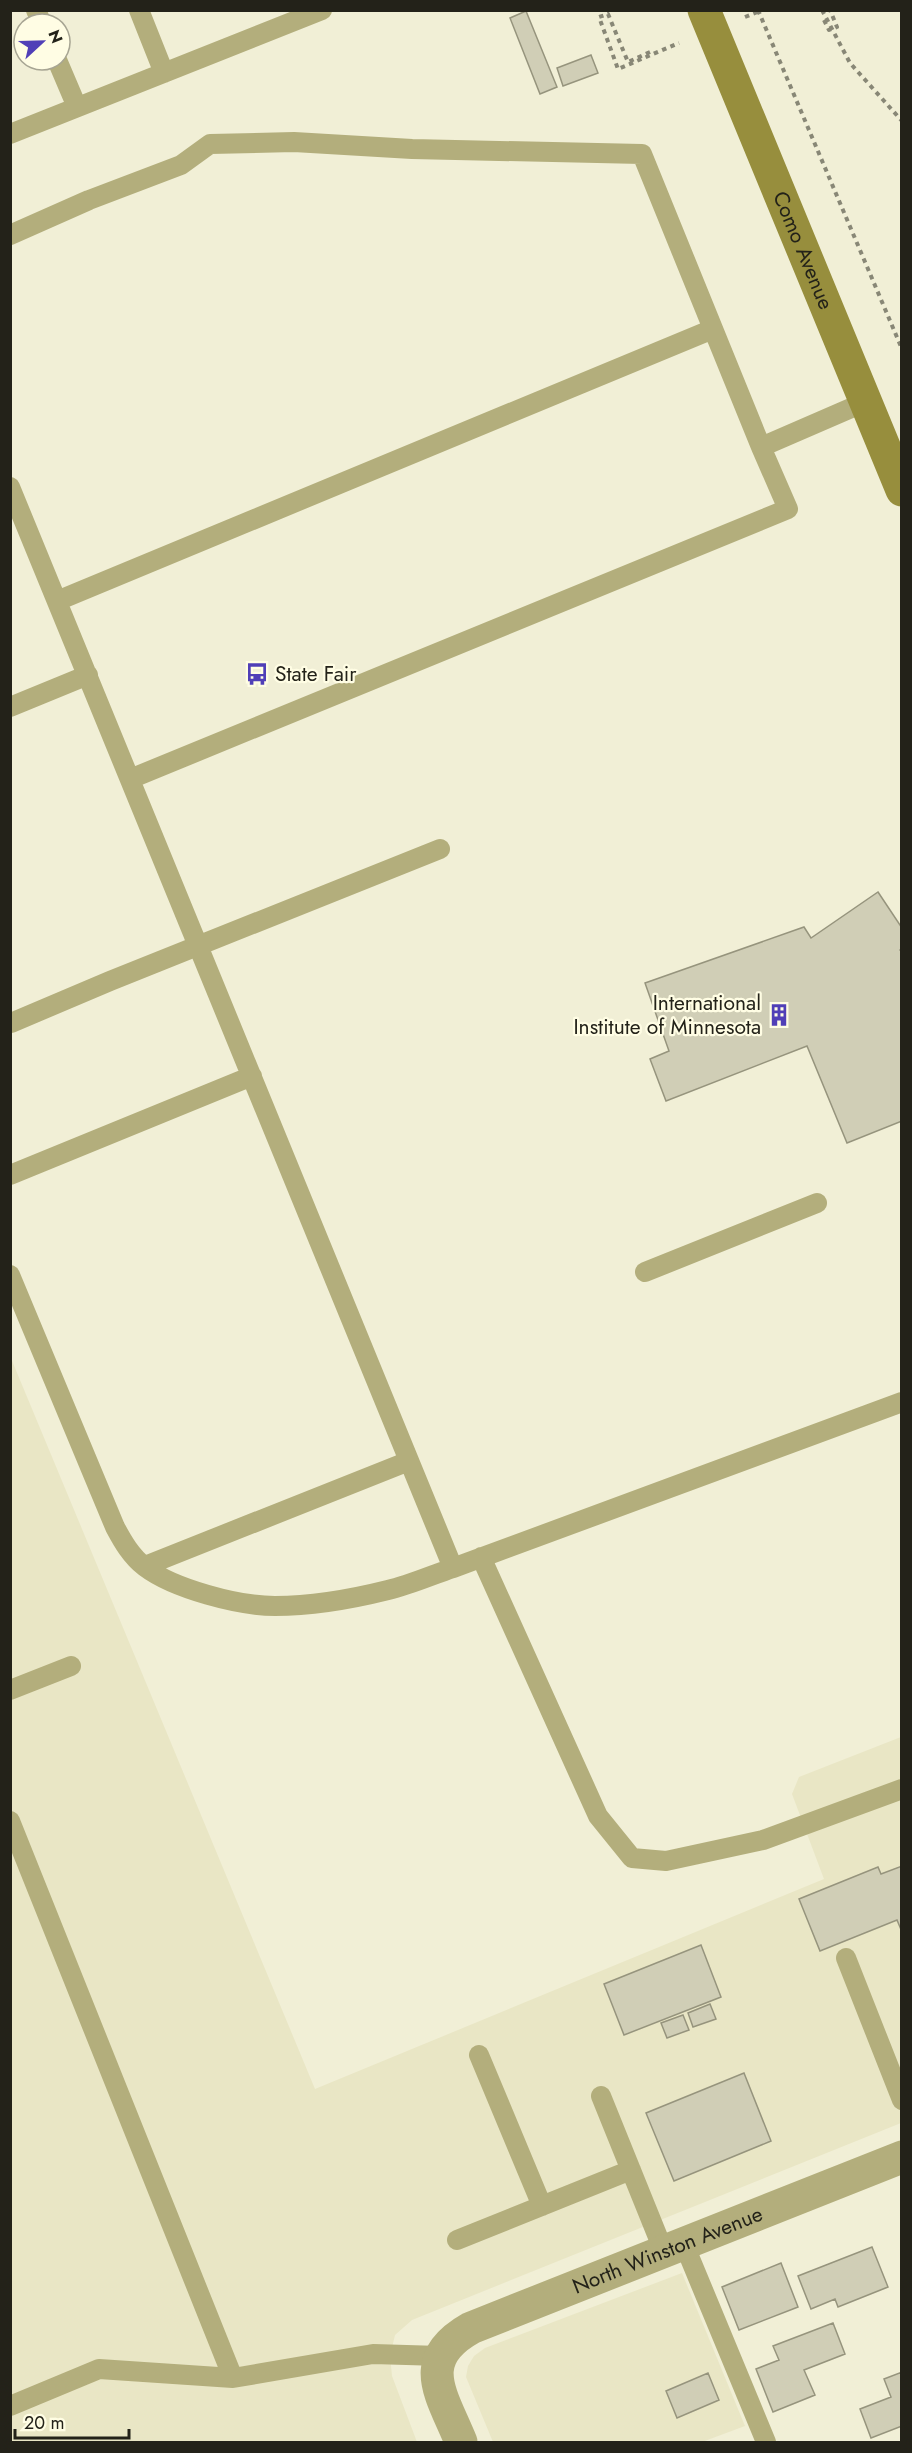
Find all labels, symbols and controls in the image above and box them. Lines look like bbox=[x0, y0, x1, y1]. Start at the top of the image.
north arrow bbox=[12, 12, 72, 72]
text: N bbox=[42, 26, 68, 47]
street label: Como Avenue bbox=[765, 187, 841, 314]
place label: State Fair bbox=[275, 659, 357, 689]
bus stop icon: State Fair bbox=[244, 661, 270, 687]
place label: International Institute of Minnesota bbox=[573, 988, 761, 1042]
building icon: International Institute of Minnesota bbox=[766, 1002, 792, 1028]
street label: North Winston Avenue bbox=[568, 2199, 767, 2301]
scale bar bbox=[15, 2402, 129, 2440]
text: 20 m bbox=[24, 2410, 64, 2436]

